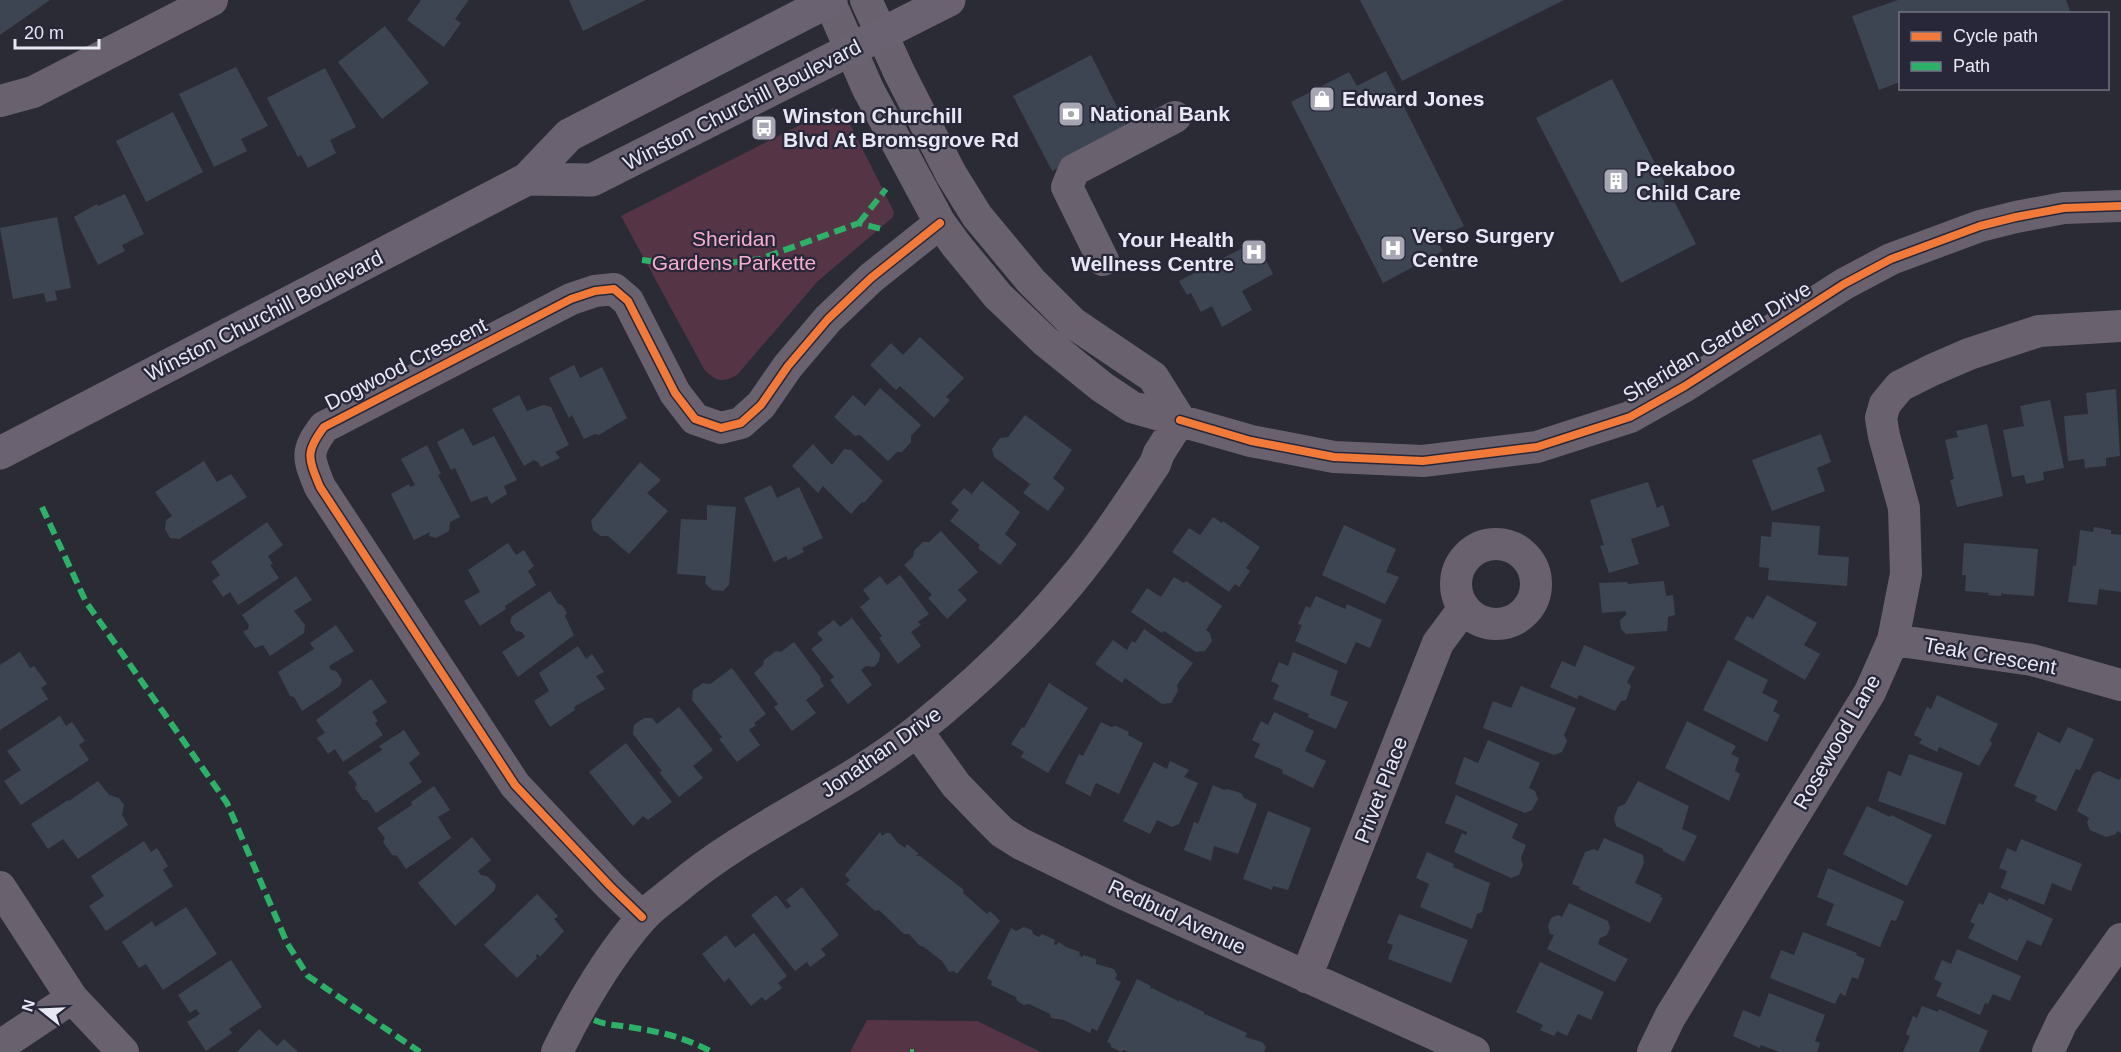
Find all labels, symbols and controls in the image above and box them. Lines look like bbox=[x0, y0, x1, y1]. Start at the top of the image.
scale bar bbox=[15, 12, 99, 50]
legend bbox=[1899, 12, 2109, 90]
text: 20 m bbox=[24, 23, 64, 43]
text: Cycle path bbox=[1953, 26, 2038, 46]
street label: Winston Churchill Boulevard bbox=[619, 34, 865, 175]
text: Path bbox=[1953, 56, 1990, 76]
shop icon: Edward Jones bbox=[1307, 84, 1337, 114]
place label: Edward Jones bbox=[1342, 87, 1484, 110]
bank icon: National Bank bbox=[1056, 99, 1086, 129]
place label: National Bank bbox=[1090, 102, 1230, 125]
place label: Winston Churchill Blvd At Bromsgrove Rd bbox=[783, 104, 1019, 151]
bus stop icon: Winston Churchill Blvd At Bromsgrove Rd bbox=[749, 113, 779, 143]
place label: Peekaboo Child Care bbox=[1636, 157, 1741, 204]
building icon: Peekaboo Child Care bbox=[1601, 166, 1631, 196]
place label: Verso Surgery Centre bbox=[1412, 224, 1555, 271]
park label: Sheridan Gardens Parkette bbox=[652, 227, 816, 274]
place label: Your Health Wellness Centre bbox=[1071, 228, 1234, 275]
hospital icon: Verso Surgery Centre bbox=[1378, 233, 1408, 263]
hospital icon: Your Health Wellness Centre bbox=[1239, 237, 1269, 267]
street label: Winston Churchill Boulevard bbox=[141, 245, 387, 386]
street label: Sheridan Garden Drive bbox=[1619, 276, 1815, 407]
street label: Dogwood Crescent bbox=[321, 313, 491, 414]
street label: Teak Crescent bbox=[1922, 633, 2058, 679]
street label: Rosewood Lane bbox=[1789, 670, 1884, 813]
street label: Jonathan Drive bbox=[816, 702, 945, 802]
street label: Privet Place bbox=[1350, 733, 1411, 846]
street label: Redbud Avenue bbox=[1105, 875, 1250, 958]
north arrow bbox=[12, 980, 72, 1040]
text: N bbox=[18, 997, 38, 1014]

